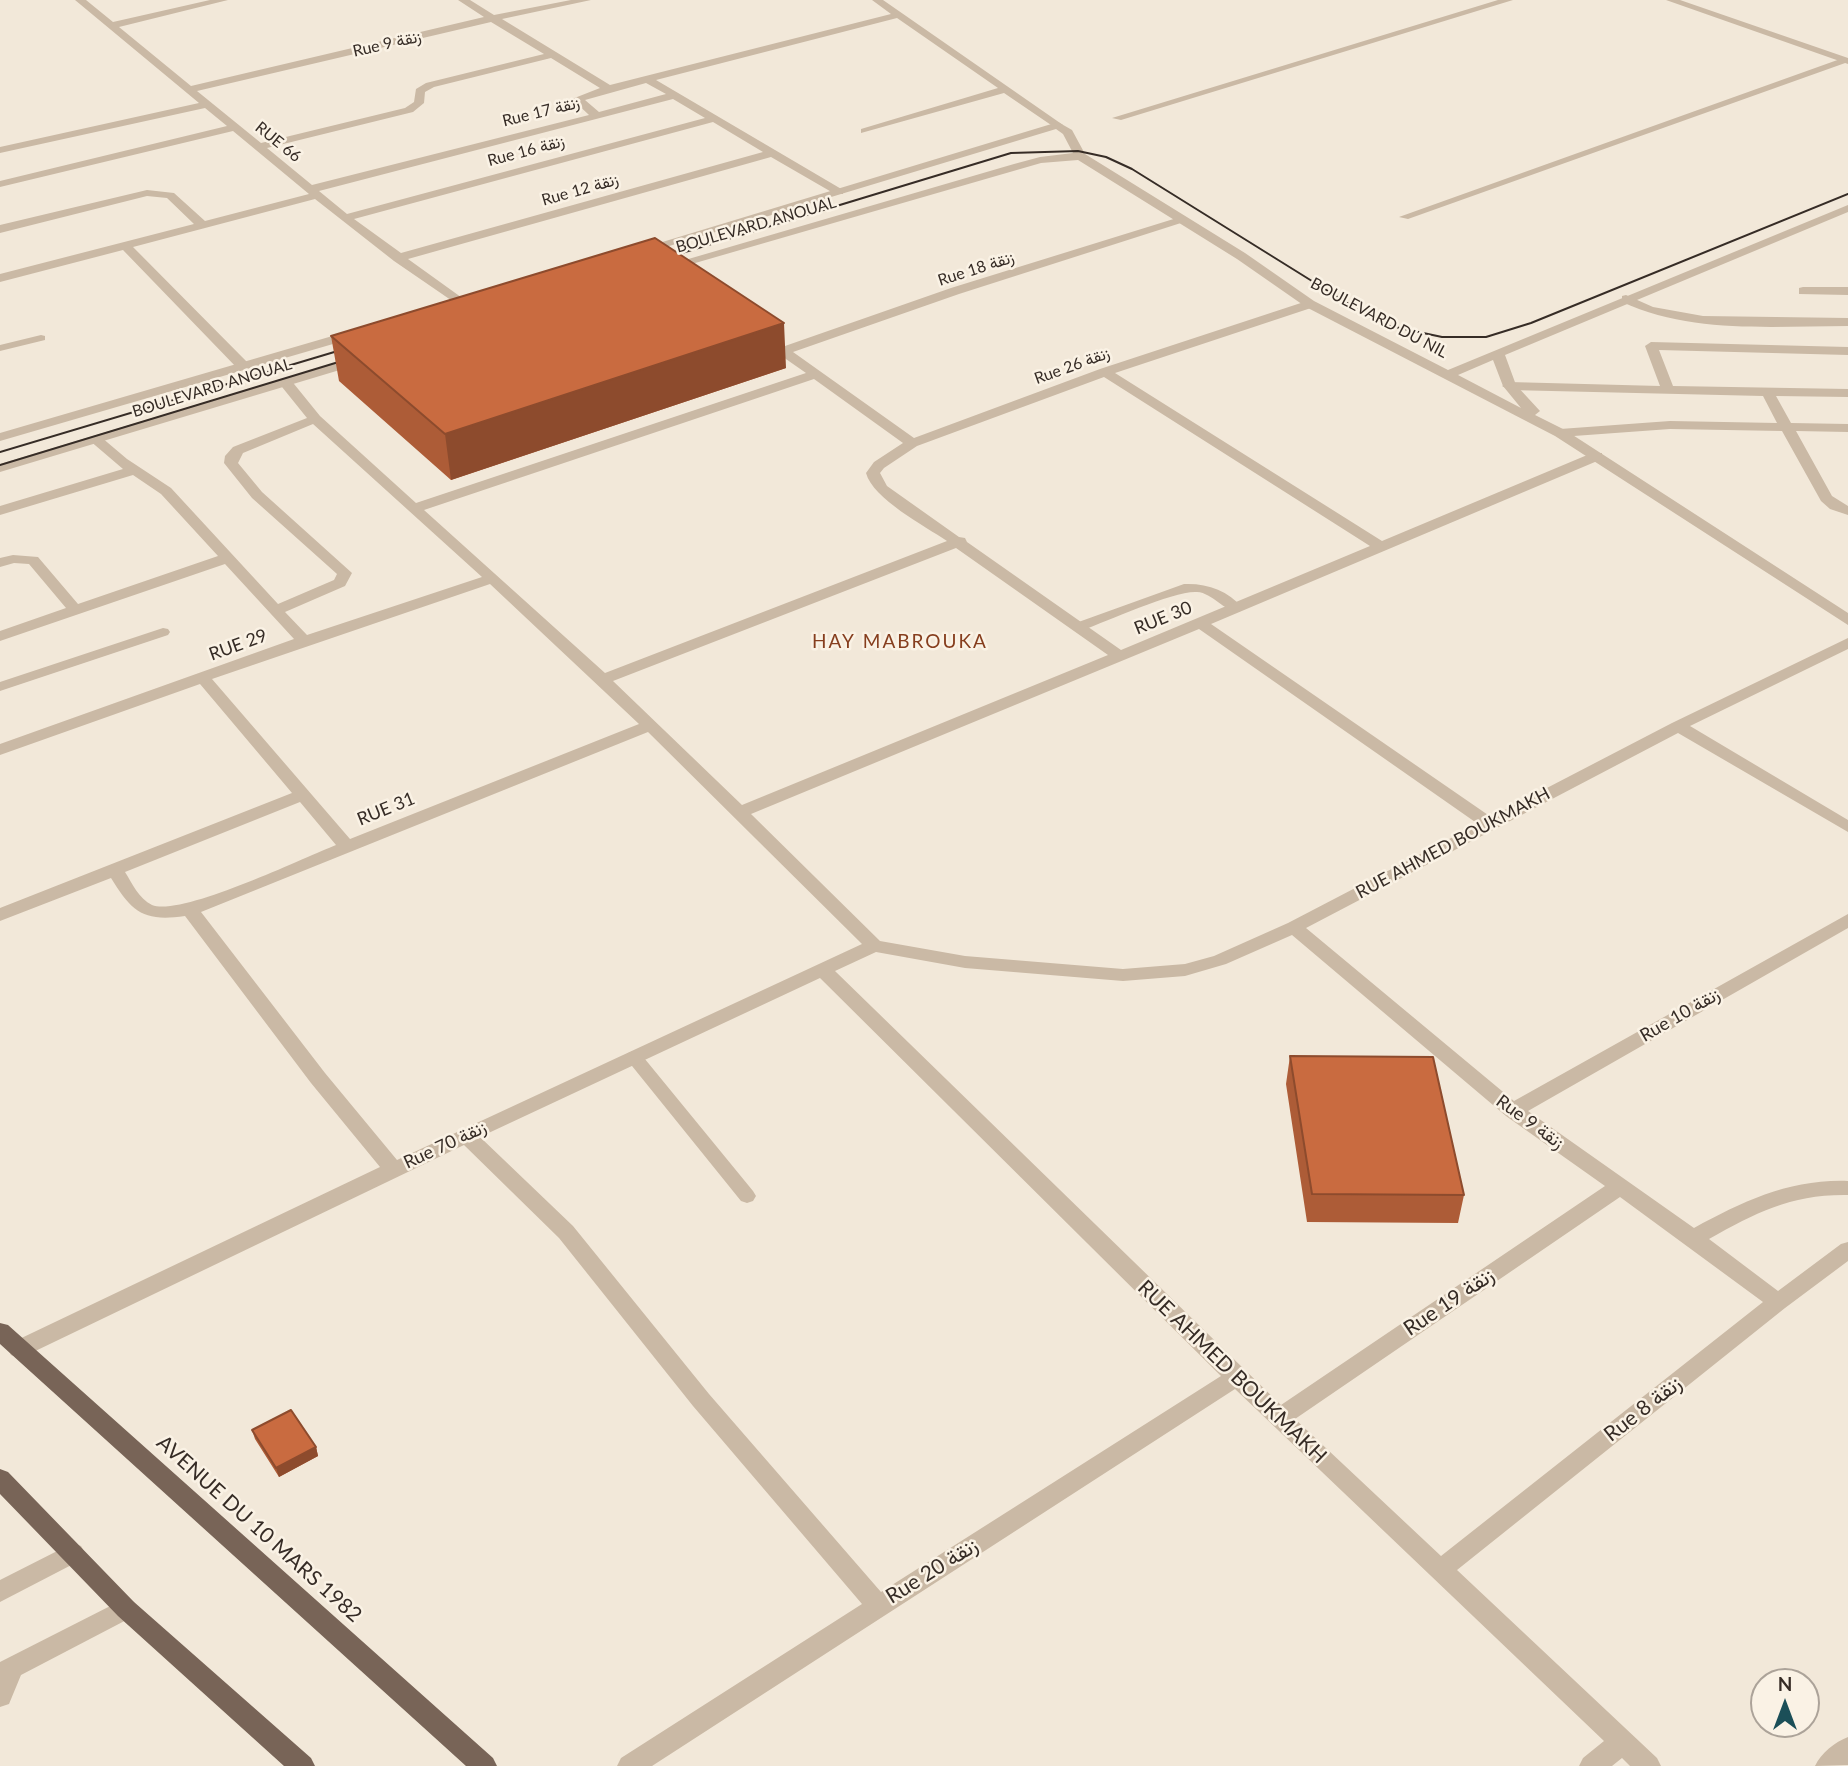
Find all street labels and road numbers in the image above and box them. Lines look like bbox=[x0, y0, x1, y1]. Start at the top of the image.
street label: Rue 9 زنقة bbox=[351, 27, 423, 61]
street label: Rue 17 زنقة bbox=[500, 93, 582, 131]
street label: RUE 66 bbox=[251, 118, 305, 166]
street label: Rue 16 زنقة bbox=[485, 132, 567, 170]
street label: Rue 12 زنقة bbox=[539, 170, 621, 210]
street label: BOULEVARD ANOUAL bbox=[674, 193, 838, 257]
street label: Rue 18 زنقة bbox=[935, 248, 1017, 290]
street label: BOULEVARD DU NIL bbox=[1307, 274, 1451, 362]
street label: Rue 26 زنقة bbox=[1032, 343, 1112, 389]
street label: BOULEVARD ANOUAL bbox=[130, 355, 294, 421]
street label: RUE 30 bbox=[1131, 597, 1195, 639]
street label: RUE 29 bbox=[206, 625, 270, 665]
street label: RUE AHMED BOUKMAKH bbox=[1352, 783, 1554, 903]
street label: RUE 31 bbox=[354, 788, 418, 830]
street label: Rue 10 زنقة bbox=[1636, 983, 1724, 1047]
street label: Rue 9 زنقة bbox=[1492, 1090, 1568, 1154]
street label: Rue 70 زنقة bbox=[400, 1116, 490, 1174]
street label: Rue 19 زنقة bbox=[1399, 1263, 1499, 1341]
street label: RUE AHMED BOUKMAKH bbox=[1132, 1275, 1332, 1469]
street label: Rue 8 زنقة bbox=[1599, 1371, 1687, 1447]
street label: AVENUE DU 10 MARS 1982 bbox=[151, 1430, 367, 1628]
street label: Rue 20 زنقة bbox=[881, 1533, 983, 1609]

